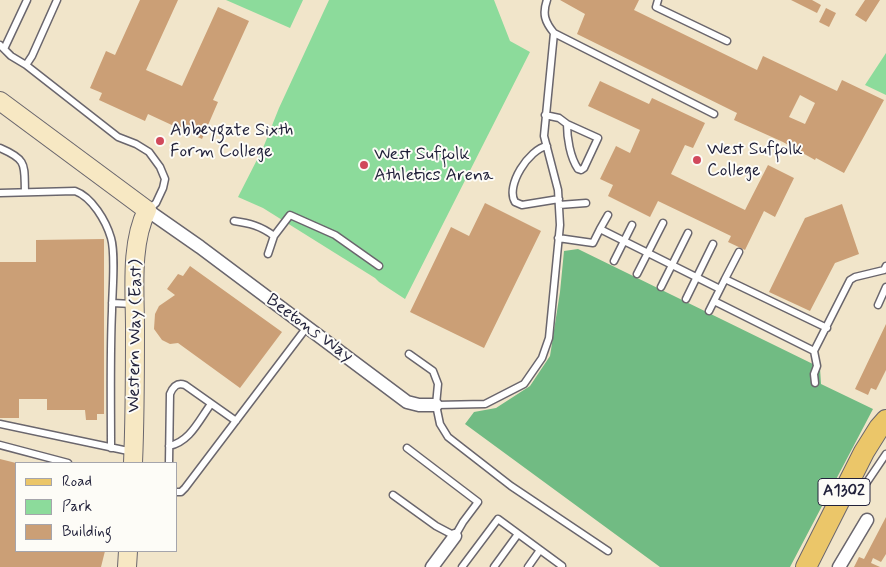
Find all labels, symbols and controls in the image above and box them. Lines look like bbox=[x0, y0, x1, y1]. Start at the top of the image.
place label: Abbeygate Sixth Form College bbox=[170, 120, 293, 162]
marker: Abbeygate Sixth Form College bbox=[154, 135, 166, 147]
place label: West Suffolk College bbox=[707, 139, 803, 182]
place label: West Suffolk Athletics Arena bbox=[374, 144, 493, 186]
marker: West Suffolk College bbox=[691, 154, 703, 166]
marker: West Suffolk Athletics Arena bbox=[358, 159, 370, 171]
street label: Western Way (East) bbox=[124, 259, 148, 413]
street label: Beetons Way bbox=[261, 290, 357, 368]
legend bbox=[15, 462, 178, 552]
text: Road bbox=[62, 472, 92, 492]
road number: A1302 bbox=[818, 478, 870, 506]
text: Park bbox=[62, 497, 92, 517]
text: Building bbox=[62, 522, 112, 542]

